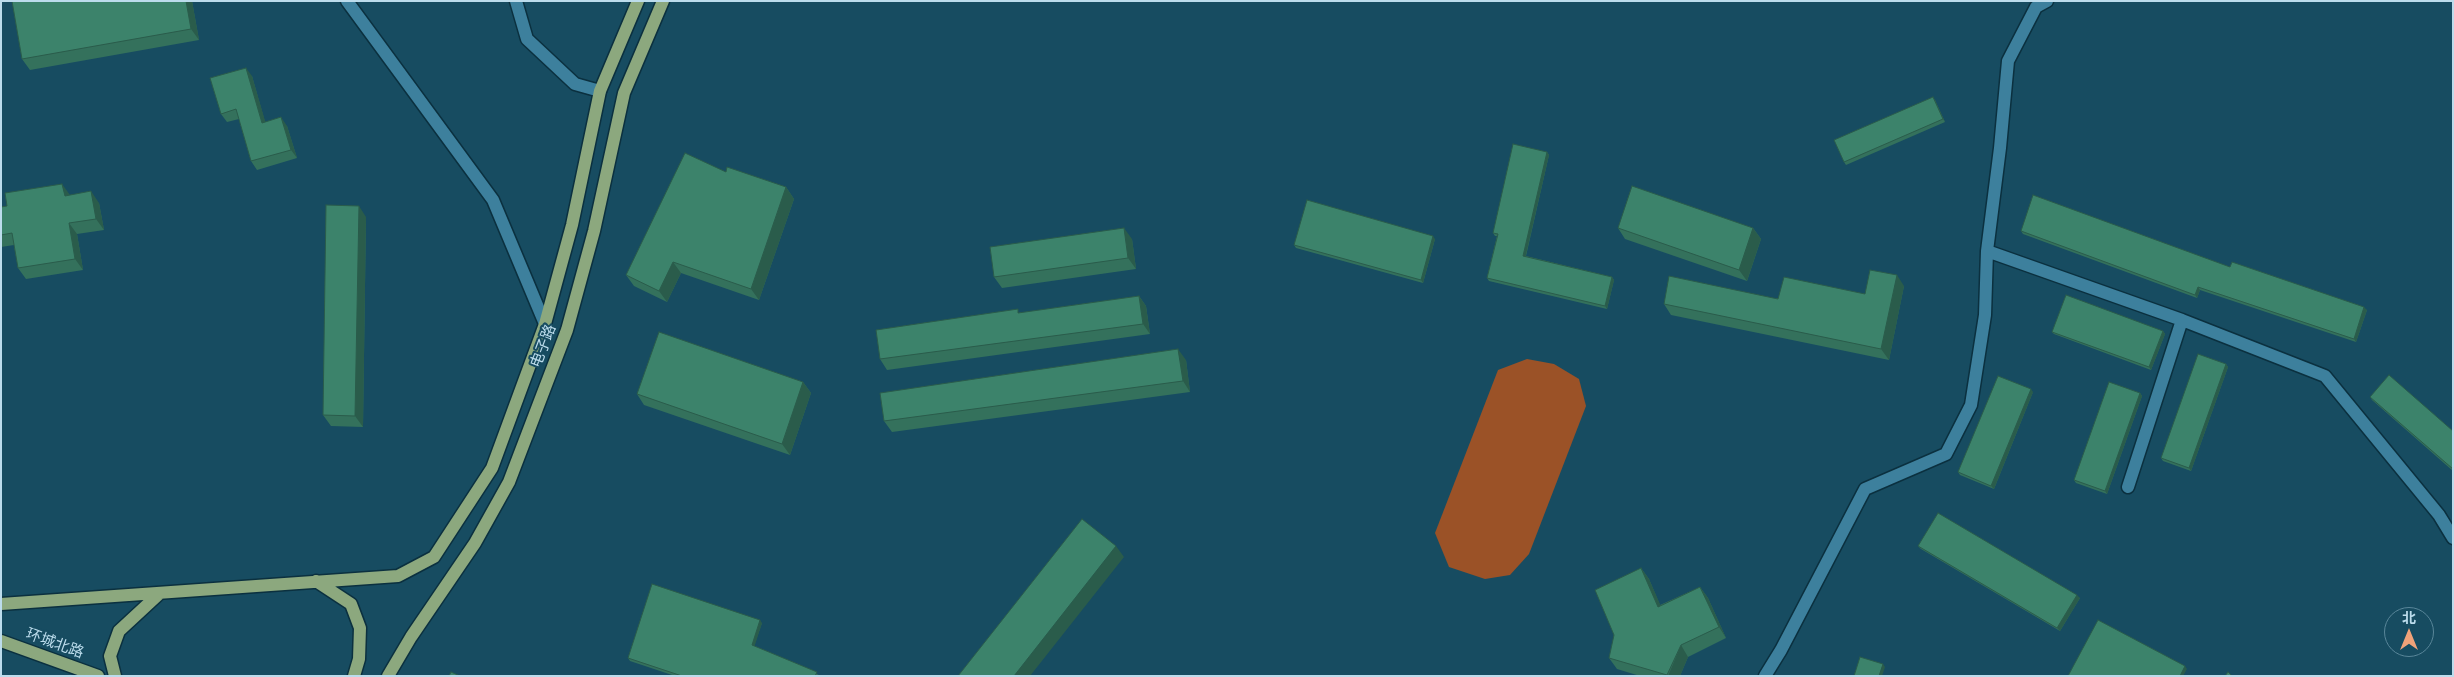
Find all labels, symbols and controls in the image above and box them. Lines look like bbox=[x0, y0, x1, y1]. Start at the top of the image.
street label: 电子路 bbox=[527, 322, 559, 370]
north arrow bbox=[2384, 607, 2434, 657]
text: 北 bbox=[2402, 609, 2416, 626]
street label: 环城北路 bbox=[24, 624, 86, 662]

